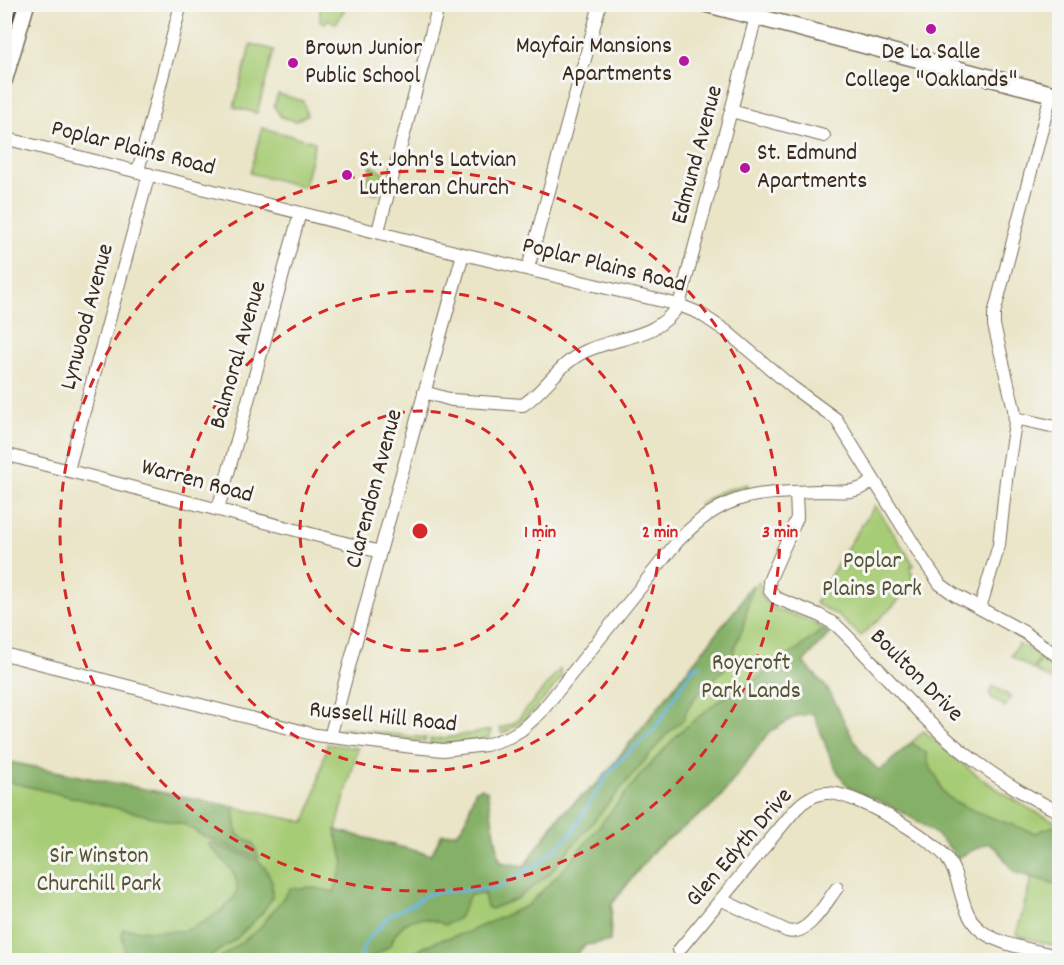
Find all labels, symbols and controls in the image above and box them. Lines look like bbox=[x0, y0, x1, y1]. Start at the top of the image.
marker: De La Salle College "Oaklands" bbox=[924, 22, 938, 36]
place label: Mayfair Mansions Apartments bbox=[516, 30, 672, 92]
place label: Brown Junior Public School bbox=[305, 32, 422, 94]
place label: De La Salle College "Oaklands" bbox=[845, 36, 1017, 98]
marker: Mayfair Mansions Apartments bbox=[677, 54, 691, 68]
marker: Brown Junior Public School bbox=[286, 56, 300, 70]
street label: Edmund Avenue bbox=[663, 82, 733, 228]
street label: Poplar Plains Road bbox=[47, 112, 219, 186]
place label: St. Edmund Apartments bbox=[757, 137, 867, 199]
place label: St. John's Latvian Lutheran Church bbox=[359, 144, 516, 206]
marker: St. Edmund Apartments bbox=[738, 161, 752, 175]
marker: St. John's Latvian Lutheran Church bbox=[340, 168, 354, 182]
street label: Poplar Plains Road bbox=[518, 229, 690, 303]
street label: Lynwood Avenue bbox=[52, 240, 124, 394]
street label: Balmoral Avenue bbox=[202, 277, 276, 433]
street label: Clarendon Avenue bbox=[337, 406, 413, 572]
street label: Warren Road bbox=[137, 451, 257, 513]
centre of rings bbox=[410, 521, 430, 541]
text: 1 min bbox=[524, 521, 556, 546]
text: 2 min bbox=[642, 521, 678, 546]
text: 3 min bbox=[762, 521, 798, 546]
park label: Poplar Plains Park bbox=[822, 545, 922, 607]
street label: Boulton Drive bbox=[861, 621, 971, 731]
park label: Roycroft Park Lands bbox=[701, 647, 801, 709]
street label: Russell Hill Road bbox=[308, 693, 458, 743]
street label: Glen Edyth Drive bbox=[678, 781, 802, 915]
park label: Sir Winston Churchill Park bbox=[37, 840, 161, 902]

